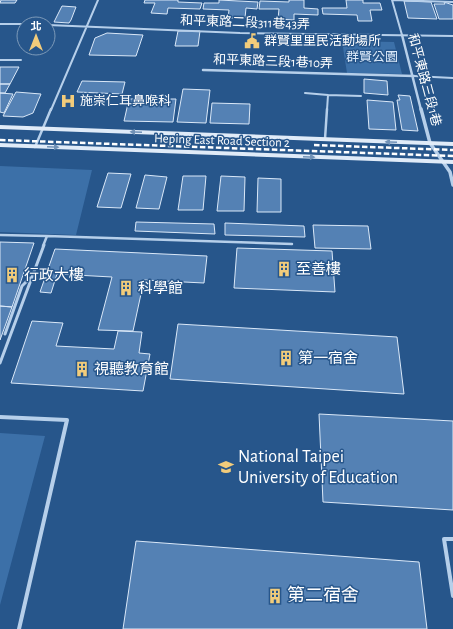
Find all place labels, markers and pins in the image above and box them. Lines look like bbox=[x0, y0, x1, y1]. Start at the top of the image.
public building icon: 群賢里里民活動場所 bbox=[243, 32, 261, 50]
place label: 群賢里里民活動場所 bbox=[264, 34, 381, 48]
hospital icon: 施崇仁耳鼻喉科 bbox=[59, 92, 77, 110]
place label: 施崇仁耳鼻喉科 bbox=[80, 93, 171, 108]
building icon: 至善樓 bbox=[275, 260, 293, 278]
place label: 至善樓 bbox=[296, 261, 341, 277]
building icon: 行政大樓 bbox=[3, 266, 21, 284]
place label: 行政大樓 bbox=[24, 267, 84, 283]
building icon: 科學館 bbox=[117, 279, 135, 297]
place label: 科學館 bbox=[138, 280, 183, 296]
building icon: 第一宿舍 bbox=[277, 349, 295, 367]
place label: 第一宿舍 bbox=[298, 350, 358, 366]
building icon: 視聽教育館 bbox=[73, 360, 91, 378]
place label: 視聽教育館 bbox=[94, 361, 169, 377]
place label: National Taipei University of Education bbox=[238, 448, 398, 487]
school or university icon: National Taipei University of Education bbox=[217, 458, 235, 476]
place label: 第二宿舍 bbox=[287, 585, 359, 605]
building icon: 第二宿舍 bbox=[266, 587, 284, 605]

